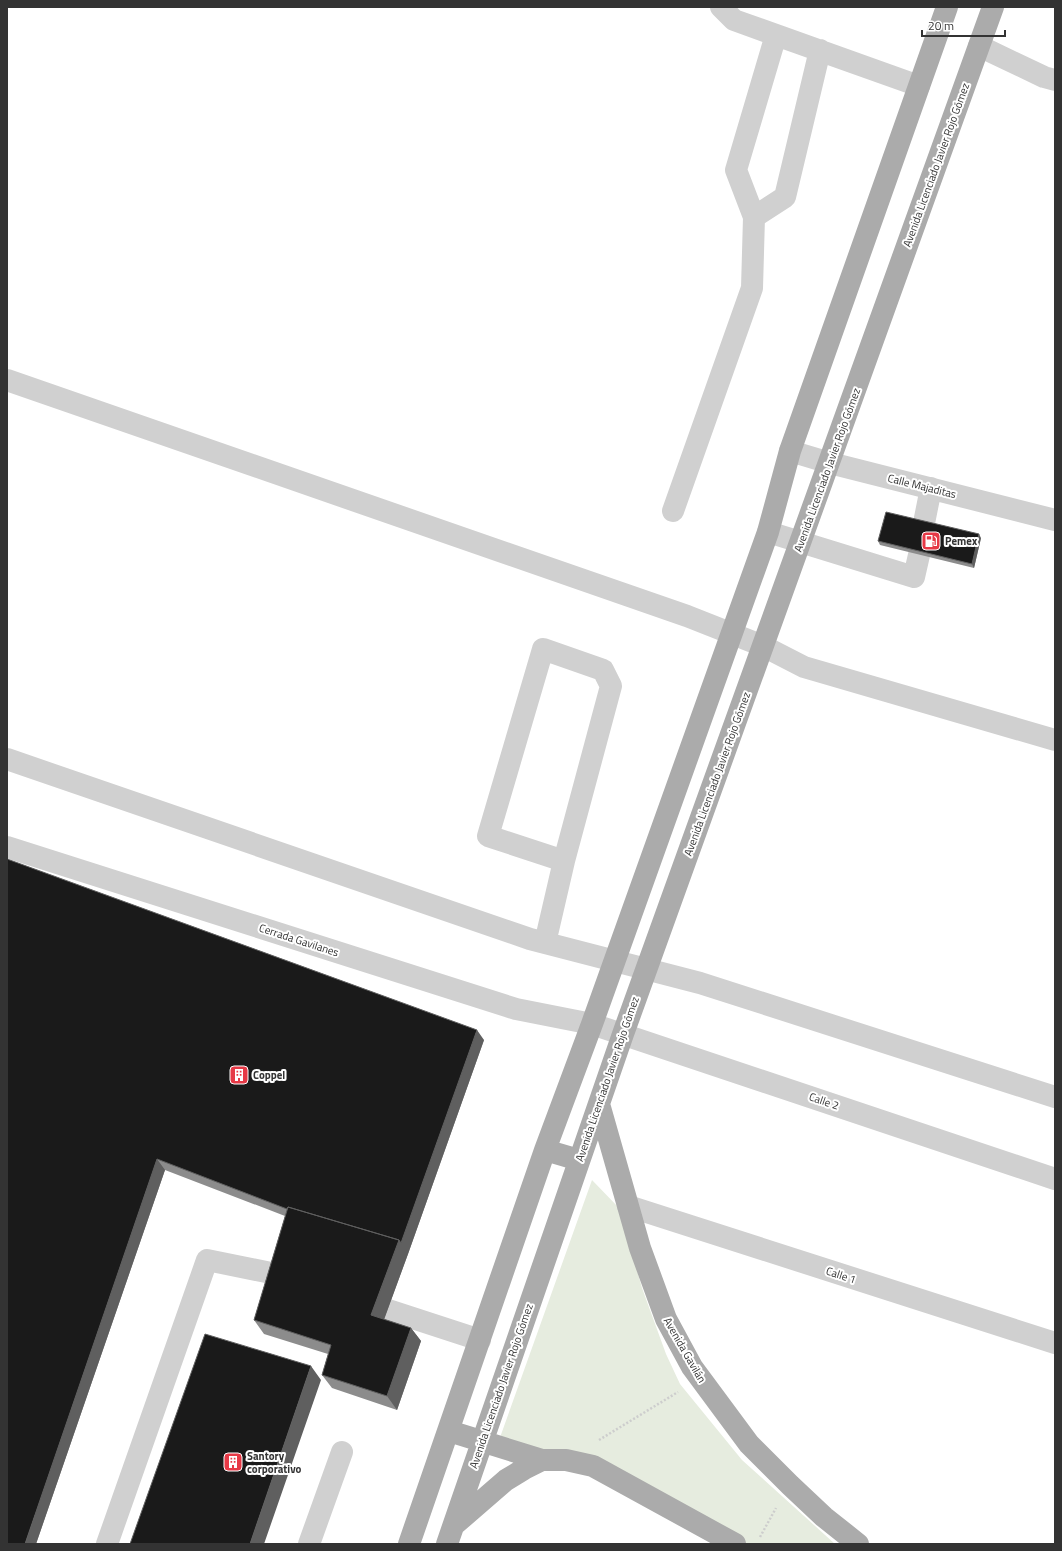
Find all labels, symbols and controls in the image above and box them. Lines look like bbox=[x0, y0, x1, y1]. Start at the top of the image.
scale bar bbox=[922, 12, 1005, 38]
text: 20 m bbox=[928, 16, 954, 35]
street label: Avenida Licenciado Javier Rojo Gómez bbox=[899, 81, 973, 249]
street label: Avenida Licenciado Javier Rojo Gómez bbox=[790, 386, 864, 554]
street label: Calle Majaditas bbox=[886, 470, 958, 502]
fuel station icon: Pemex bbox=[920, 530, 942, 552]
place label: Pemex bbox=[945, 533, 978, 549]
street label: Avenida Licenciado Javier Rojo Gómez bbox=[680, 690, 754, 858]
street label: Cerrada Gavilanes bbox=[257, 920, 341, 960]
street label: Avenida Licenciado Javier Rojo Gómez bbox=[571, 994, 643, 1164]
building icon: Coppel bbox=[228, 1064, 250, 1086]
place label: Coppel bbox=[253, 1067, 285, 1083]
street label: Calle 2 bbox=[807, 1088, 841, 1114]
street label: Calle 1 bbox=[824, 1263, 858, 1287]
street label: Avenida Licenciado Javier Rojo Gómez bbox=[465, 1301, 537, 1471]
street label: Avenida Gavilán bbox=[660, 1314, 710, 1386]
place label: Santory corporativo bbox=[247, 1448, 302, 1477]
building icon: Santory corporativo bbox=[222, 1451, 244, 1473]

